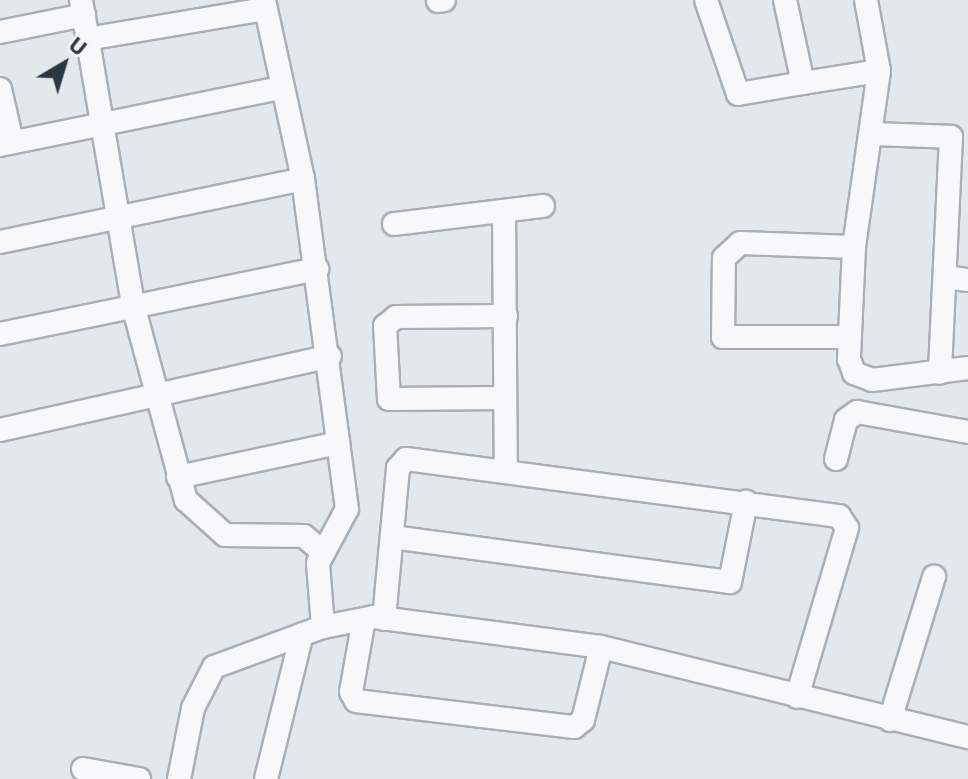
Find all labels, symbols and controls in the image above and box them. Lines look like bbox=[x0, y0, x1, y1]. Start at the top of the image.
north arrow bbox=[24, 24, 104, 104]
text: U bbox=[65, 30, 93, 60]

